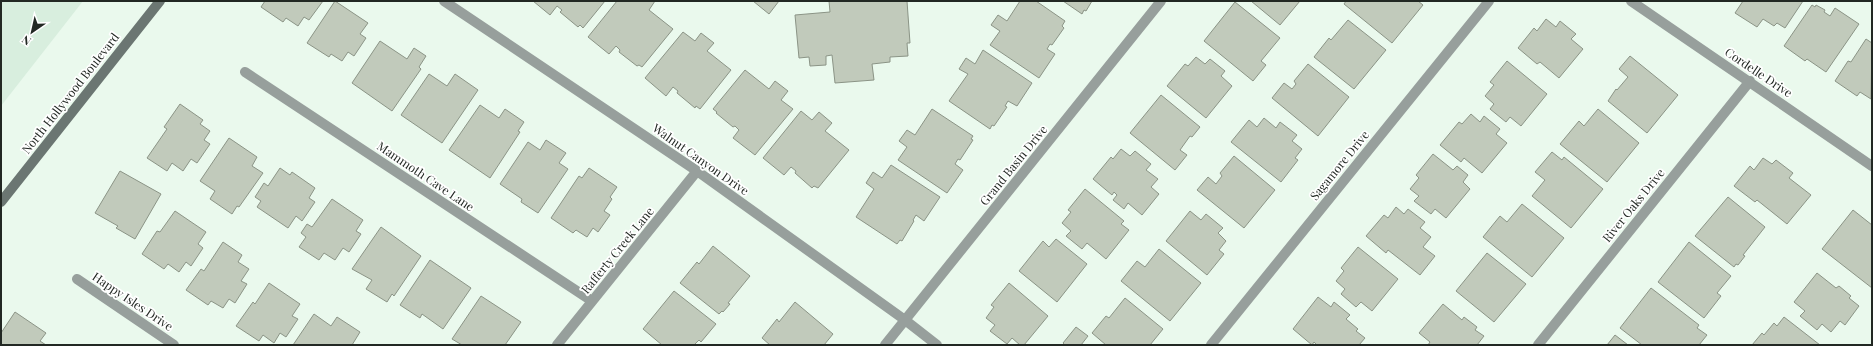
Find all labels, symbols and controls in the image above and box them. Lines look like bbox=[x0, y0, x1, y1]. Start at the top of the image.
north arrow bbox=[12, 12, 52, 52]
street label: North Hollywood Boulevard bbox=[18, 30, 122, 156]
street label: Cordelle Drive bbox=[1722, 44, 1796, 100]
street label: Walnut Canyon Drive bbox=[649, 119, 752, 198]
street label: Grand Basin Drive bbox=[976, 122, 1050, 208]
street label: Sagamore Drive bbox=[1306, 127, 1372, 203]
street label: Mammoth Cave Lane bbox=[374, 138, 478, 214]
street label: River Oaks Drive bbox=[1598, 165, 1668, 245]
street label: Rafferty Creek Lane bbox=[577, 203, 657, 297]
street label: Happy Isles Drive bbox=[90, 268, 176, 334]

